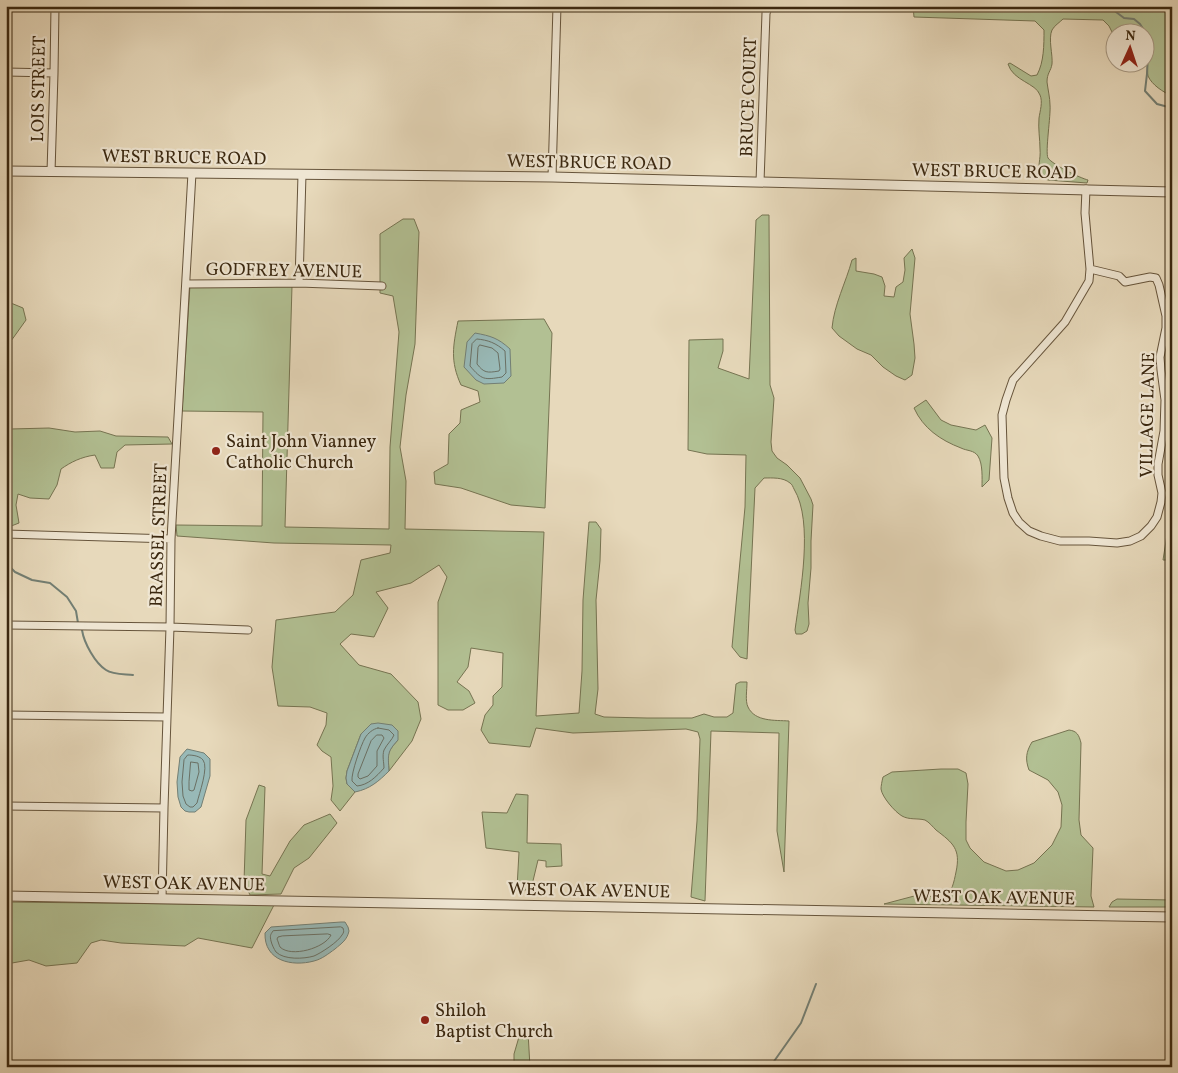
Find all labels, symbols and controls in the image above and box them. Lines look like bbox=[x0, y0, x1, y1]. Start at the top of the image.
north arrow bbox=[1106, 22, 1156, 72]
text: N bbox=[1125, 27, 1136, 46]
street label: LOIS STREET bbox=[26, 35, 53, 143]
street label: BRUCE COURT bbox=[735, 36, 764, 158]
street label: WEST BRUCE ROAD bbox=[102, 145, 266, 172]
street label: WEST BRUCE ROAD bbox=[507, 150, 671, 177]
street label: WEST BRUCE ROAD bbox=[912, 159, 1076, 186]
street label: GODFREY AVENUE bbox=[206, 258, 362, 285]
street label: VILLAGE LANE bbox=[1135, 352, 1162, 478]
place label: Saint John Vianney Catholic Church bbox=[226, 430, 377, 476]
marker: Saint John Vianney Catholic Church bbox=[210, 445, 222, 457]
street label: BRASSEL STREET bbox=[144, 462, 175, 607]
street label: WEST OAK AVENUE bbox=[103, 871, 266, 898]
street label: WEST OAK AVENUE bbox=[508, 878, 671, 905]
street label: WEST OAK AVENUE bbox=[913, 885, 1076, 912]
place label: Shiloh Baptist Church bbox=[435, 999, 554, 1045]
marker: Shiloh Baptist Church bbox=[419, 1014, 431, 1026]

